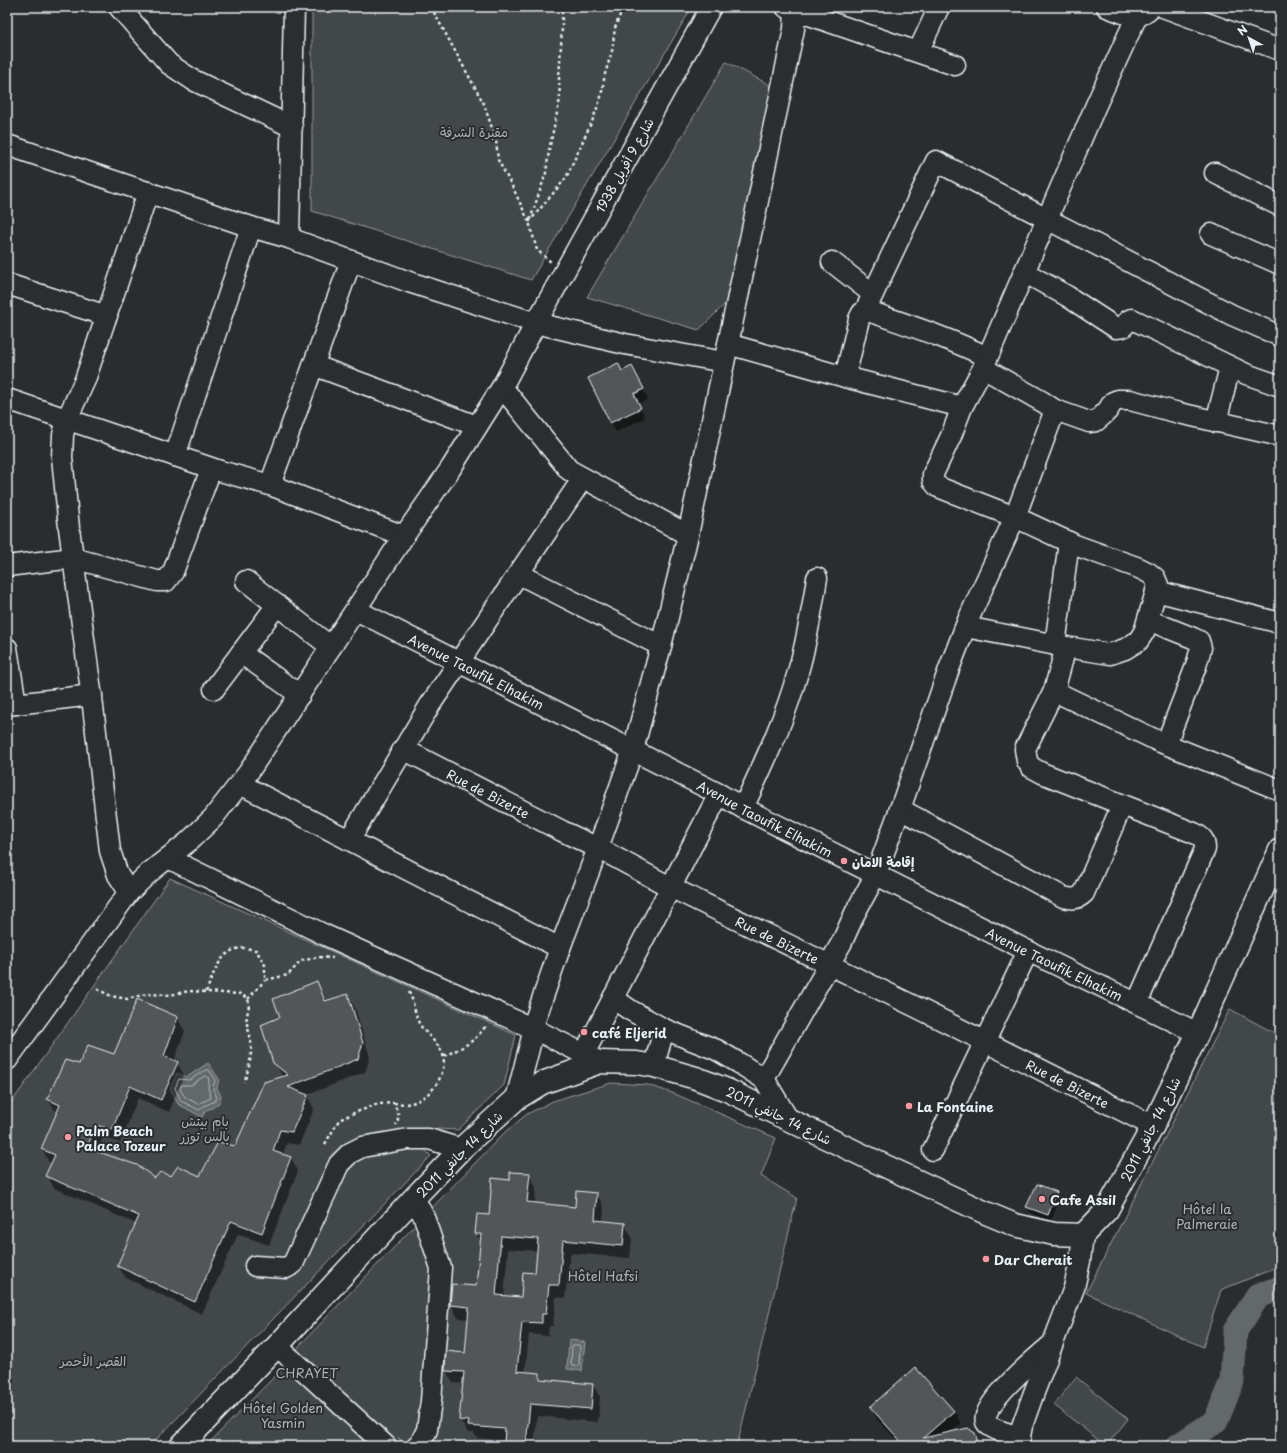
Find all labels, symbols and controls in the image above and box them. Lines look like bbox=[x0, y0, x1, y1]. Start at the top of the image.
north arrow bbox=[1229, 18, 1269, 58]
text: N bbox=[1233, 20, 1251, 39]
street label: شارع 9 أفريل 1938 bbox=[590, 114, 659, 216]
park label: مقبرة الشرفة bbox=[440, 122, 508, 141]
street label: Avenue Taoufik Elhakim bbox=[405, 629, 548, 713]
street label: Rue de Bizerte bbox=[444, 764, 533, 822]
street label: Avenue Taoufik Elhakim bbox=[694, 775, 836, 861]
place label: إقامة الامان bbox=[852, 852, 915, 872]
marker: إقامة الامان bbox=[839, 856, 849, 866]
street label: Rue de Bizerte bbox=[732, 911, 822, 968]
street label: Avenue Taoufik Elhakim bbox=[983, 922, 1126, 1005]
place label: café Eljerid bbox=[592, 1023, 667, 1042]
marker: café Eljerid bbox=[579, 1027, 589, 1037]
street label: Rue de Bizerte bbox=[1023, 1054, 1112, 1112]
street label: شارع 14 جانفي 2011 bbox=[1115, 1073, 1187, 1186]
street label: شارع 14 جانفي 2011 bbox=[722, 1081, 835, 1151]
place label: La Fontaine bbox=[917, 1097, 994, 1116]
marker: La Fontaine bbox=[904, 1101, 914, 1111]
street label: شارع 14 جانفي 2011 bbox=[412, 1107, 509, 1204]
park label: بام بيتش بالس توزر bbox=[179, 1111, 230, 1145]
place label: Palm Beach Palace Tozeur bbox=[76, 1121, 166, 1155]
marker: Palm Beach Palace Tozeur bbox=[63, 1132, 73, 1142]
place label: Cafe Assil bbox=[1050, 1190, 1116, 1209]
marker: Cafe Assil bbox=[1037, 1194, 1047, 1204]
park label: Hôtel la Palmeraie bbox=[1176, 1199, 1238, 1233]
place label: Dar Cherait bbox=[994, 1250, 1073, 1269]
marker: Dar Cherait bbox=[981, 1254, 991, 1264]
park label: Hôtel Hafsi bbox=[568, 1266, 638, 1285]
park label: القصر الأحمر bbox=[59, 1351, 126, 1370]
park label: CHRAYET bbox=[276, 1363, 339, 1382]
park label: Hôtel Golden Yasmin bbox=[243, 1398, 323, 1432]

